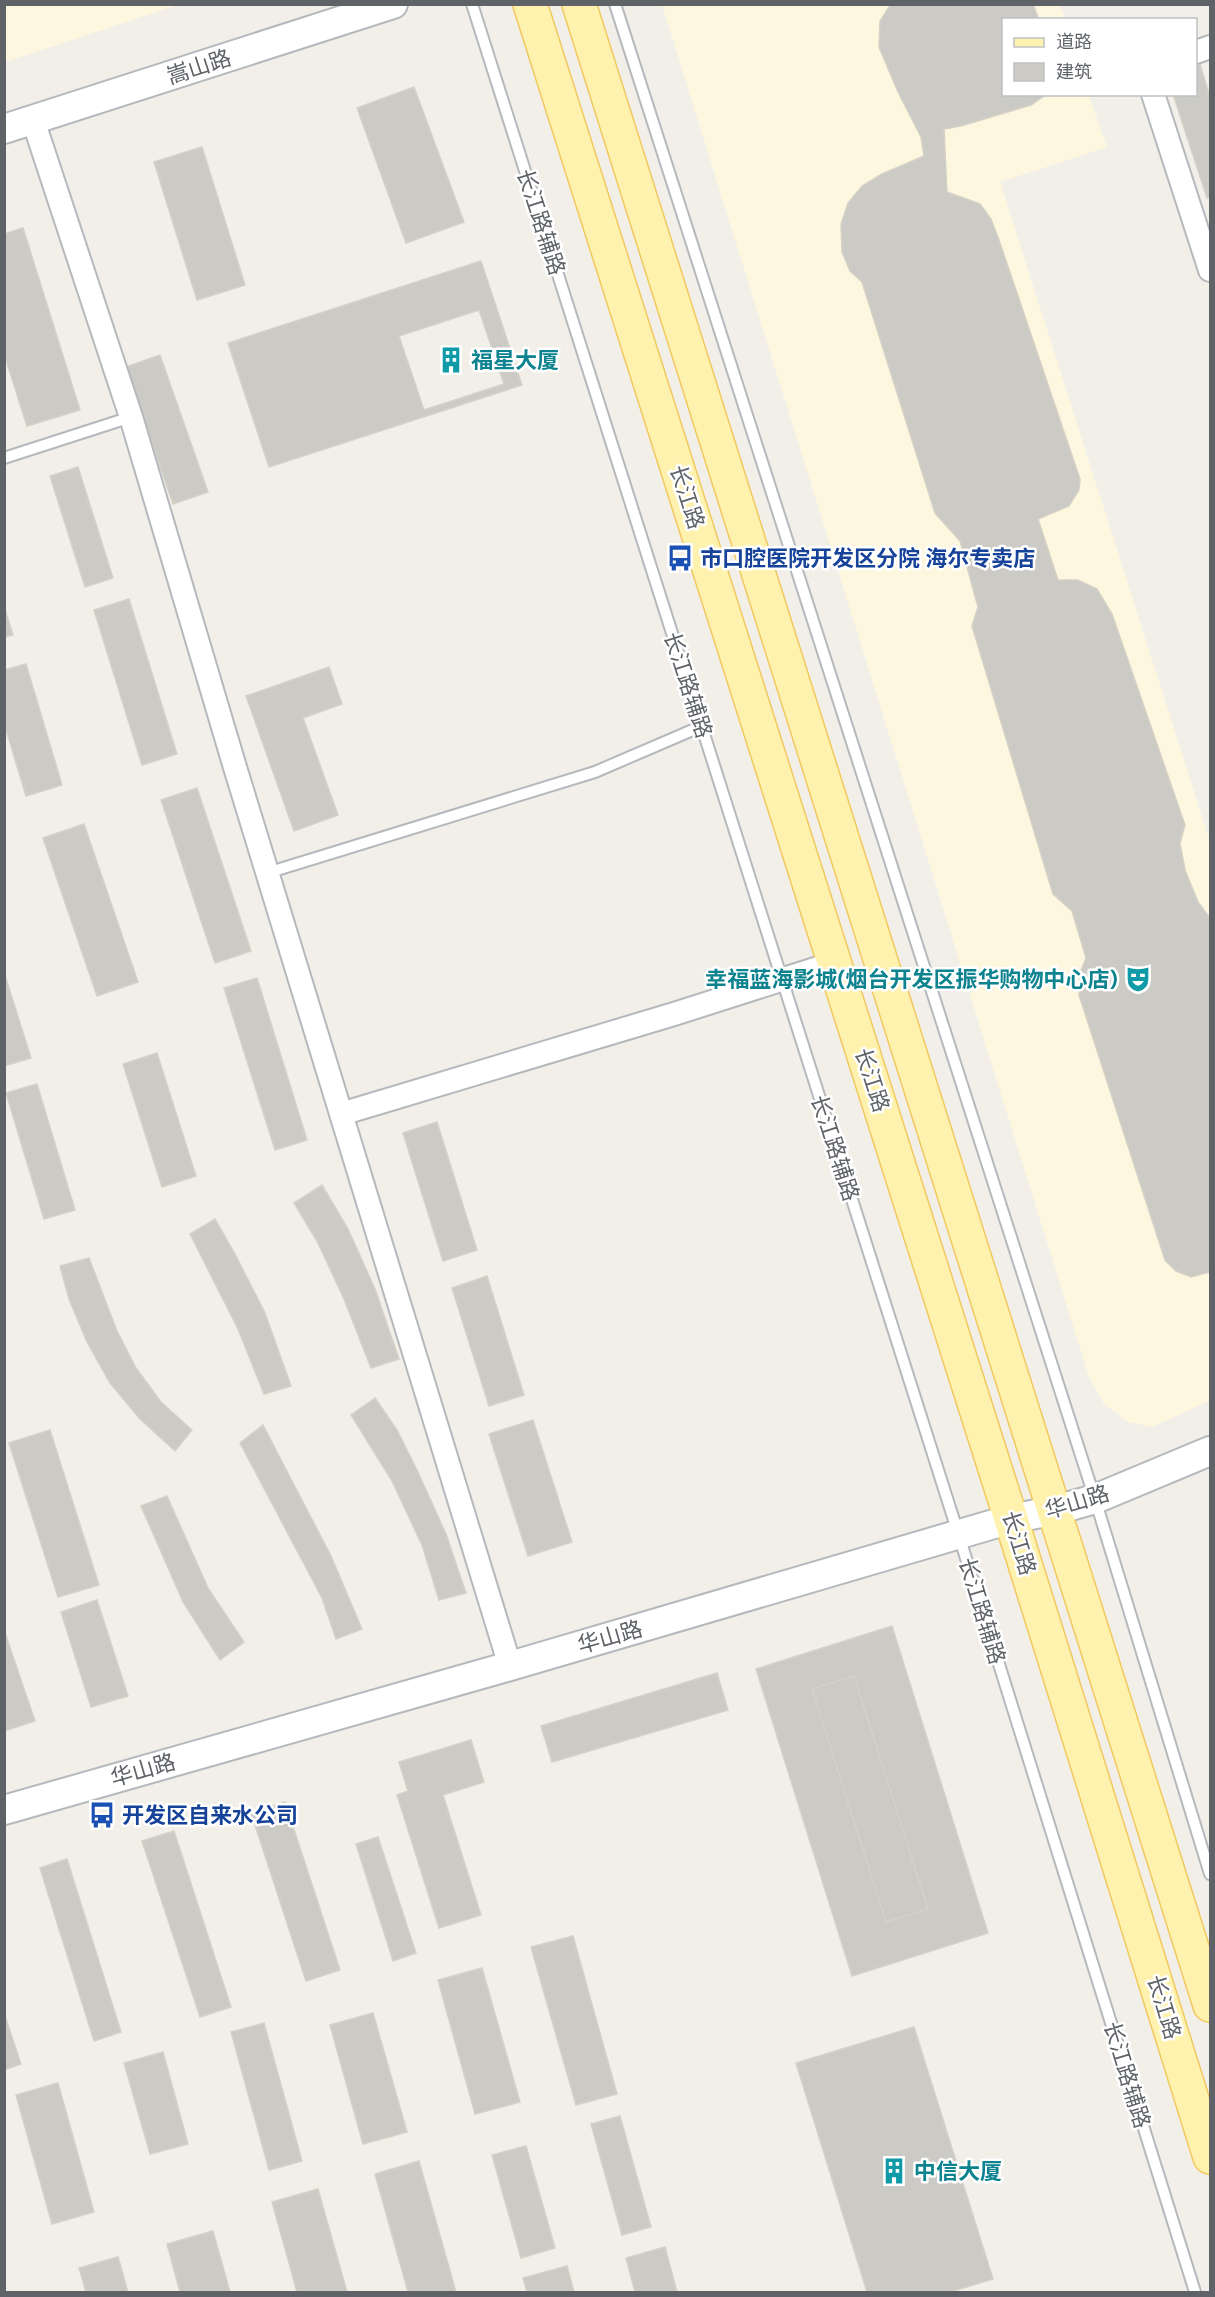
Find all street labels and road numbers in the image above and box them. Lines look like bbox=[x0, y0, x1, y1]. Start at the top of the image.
street label: 嵩山路 bbox=[163, 44, 235, 90]
street label: 长江路辅路 bbox=[511, 166, 571, 278]
street label: 长江路 bbox=[664, 461, 710, 533]
street label: 长江路辅路 bbox=[658, 629, 718, 741]
street label: 长江路 bbox=[849, 1044, 895, 1116]
street label: 长江路辅路 bbox=[805, 1092, 865, 1204]
street label: 华山路 bbox=[1041, 1479, 1113, 1525]
street label: 长江路 bbox=[996, 1507, 1042, 1579]
street label: 长江路辅路 bbox=[953, 1554, 1011, 1668]
street label: 华山路 bbox=[575, 1615, 645, 1659]
street label: 华山路 bbox=[108, 1748, 178, 1792]
street label: 长江路 bbox=[1141, 1971, 1187, 2043]
street label: 长江路辅路 bbox=[1098, 2018, 1156, 2132]

